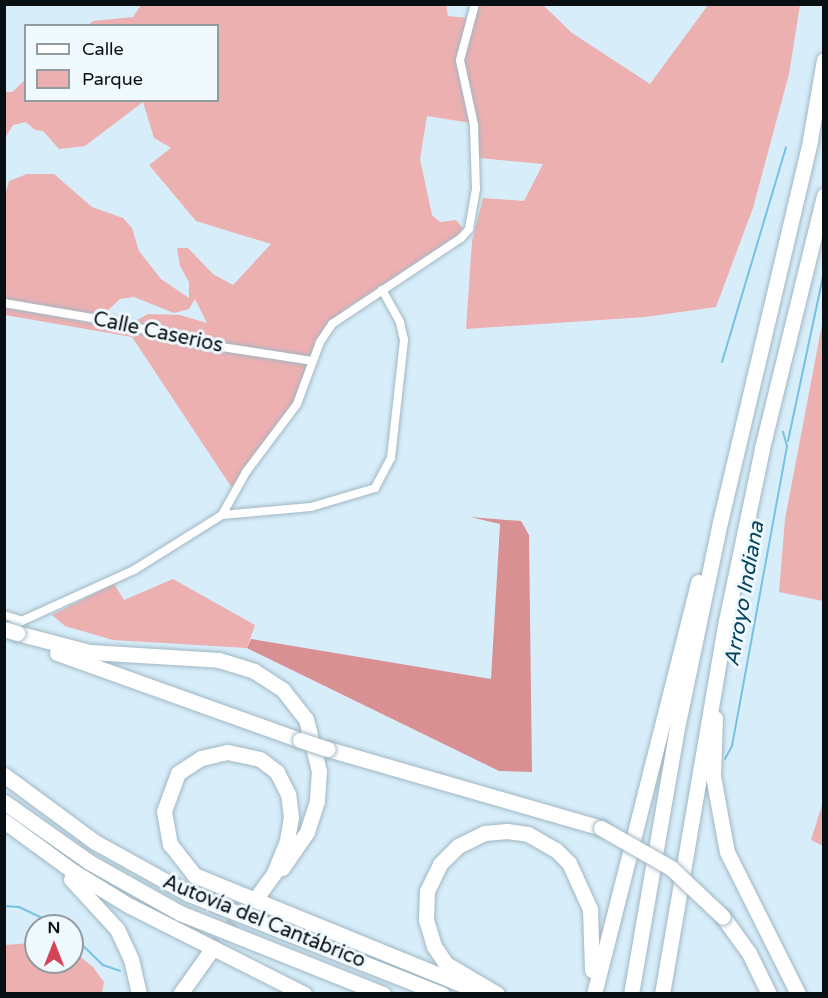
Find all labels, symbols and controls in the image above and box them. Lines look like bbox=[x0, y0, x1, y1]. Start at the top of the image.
legend bbox=[24, 24, 219, 102]
text: Calle bbox=[82, 38, 124, 60]
text: Parque bbox=[82, 68, 143, 90]
street label: Calle Caserios bbox=[91, 308, 225, 358]
water label: Arroyo Indiana bbox=[720, 520, 770, 668]
street label: Autovía del Cantábrico bbox=[159, 870, 369, 974]
north arrow bbox=[24, 914, 84, 974]
text: N bbox=[48, 918, 60, 938]

